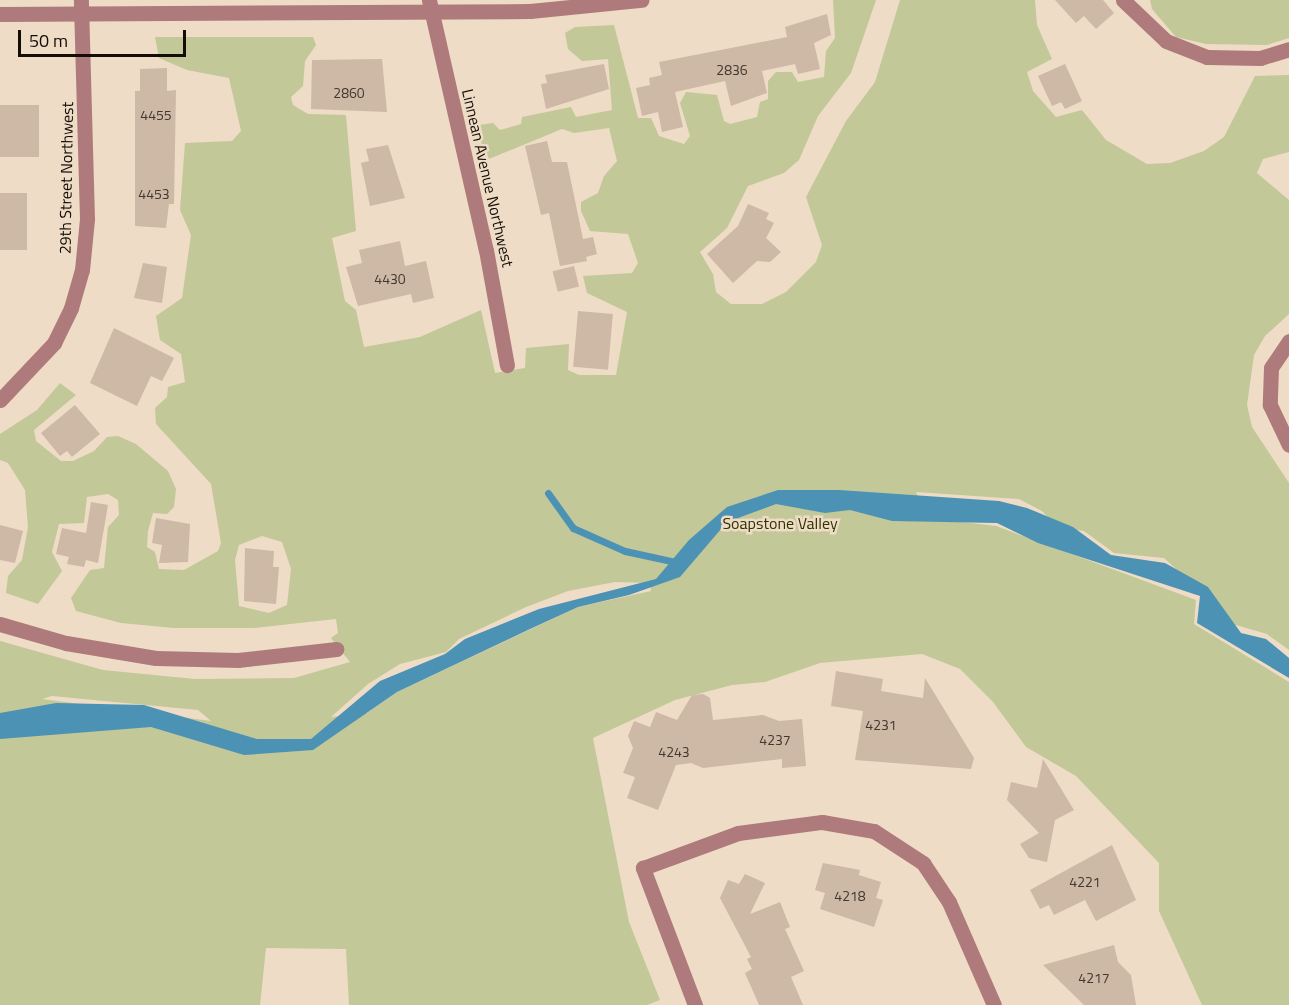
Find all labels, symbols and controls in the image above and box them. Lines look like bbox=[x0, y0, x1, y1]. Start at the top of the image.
scale bar bbox=[21, 18, 189, 56]
text: 50 m bbox=[29, 27, 68, 54]
house number: 2836 bbox=[716, 62, 748, 78]
house number: 2860 bbox=[333, 85, 365, 101]
street label: Linnean Avenue Northwest bbox=[458, 87, 518, 269]
street label: 29th Street Northwest bbox=[55, 102, 77, 254]
house number: 4455 bbox=[140, 107, 172, 123]
house number: 4453 bbox=[138, 186, 170, 202]
house number: 4430 bbox=[374, 271, 406, 287]
park label: Soapstone Valley bbox=[722, 513, 838, 533]
house number: 4231 bbox=[865, 717, 897, 733]
house number: 4237 bbox=[759, 732, 791, 748]
house number: 4243 bbox=[658, 744, 690, 760]
house number: 4221 bbox=[1069, 874, 1101, 890]
house number: 4218 bbox=[834, 888, 866, 904]
house number: 4217 bbox=[1078, 970, 1110, 986]

